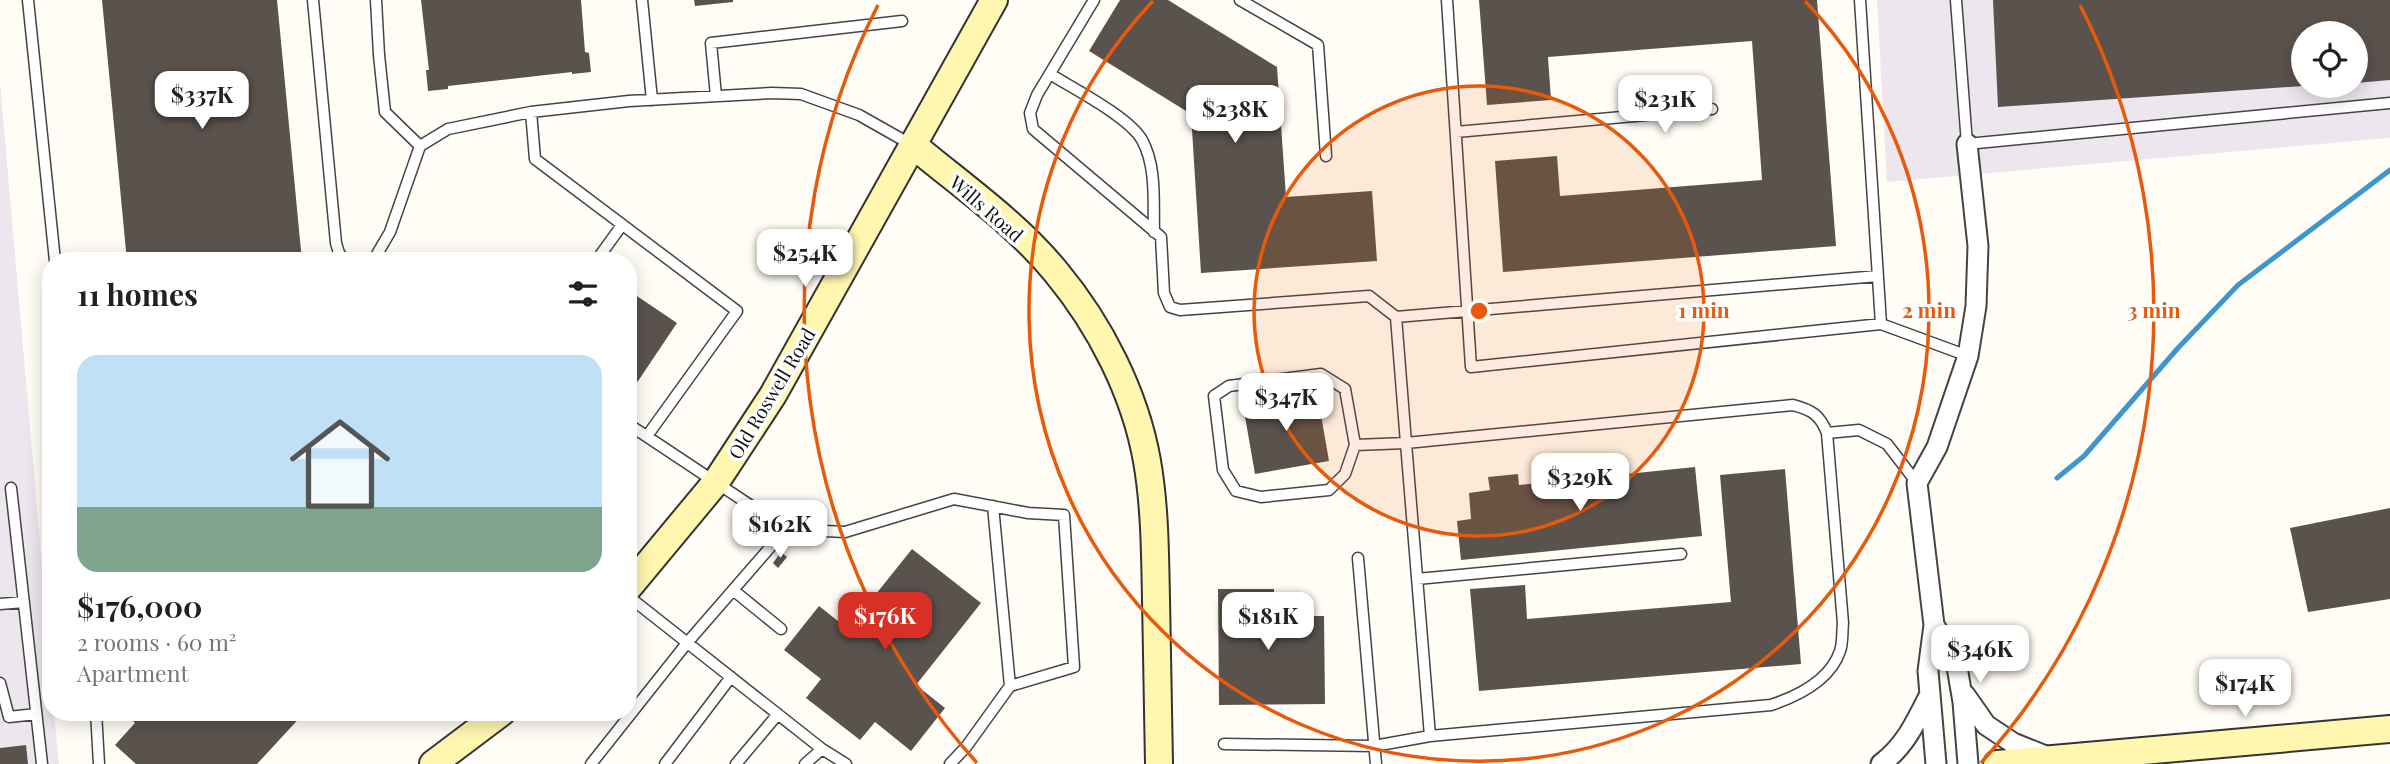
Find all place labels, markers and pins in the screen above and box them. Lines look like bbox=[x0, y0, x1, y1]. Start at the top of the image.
pin: $337K bbox=[153, 72, 251, 131]
pin: $231K bbox=[1616, 76, 1714, 135]
pin: $238K bbox=[1186, 86, 1284, 145]
pin: $254K bbox=[756, 230, 854, 289]
centre of rings bbox=[1467, 299, 1491, 323]
pin: $347K bbox=[1237, 374, 1335, 433]
pin: $329K bbox=[1531, 454, 1629, 513]
pin: $162K bbox=[731, 500, 829, 560]
pin: $176K bbox=[836, 592, 934, 652]
pin: $181K bbox=[1219, 592, 1317, 652]
pin: $346K bbox=[1931, 626, 2029, 685]
pin: $174K bbox=[2196, 660, 2294, 719]

